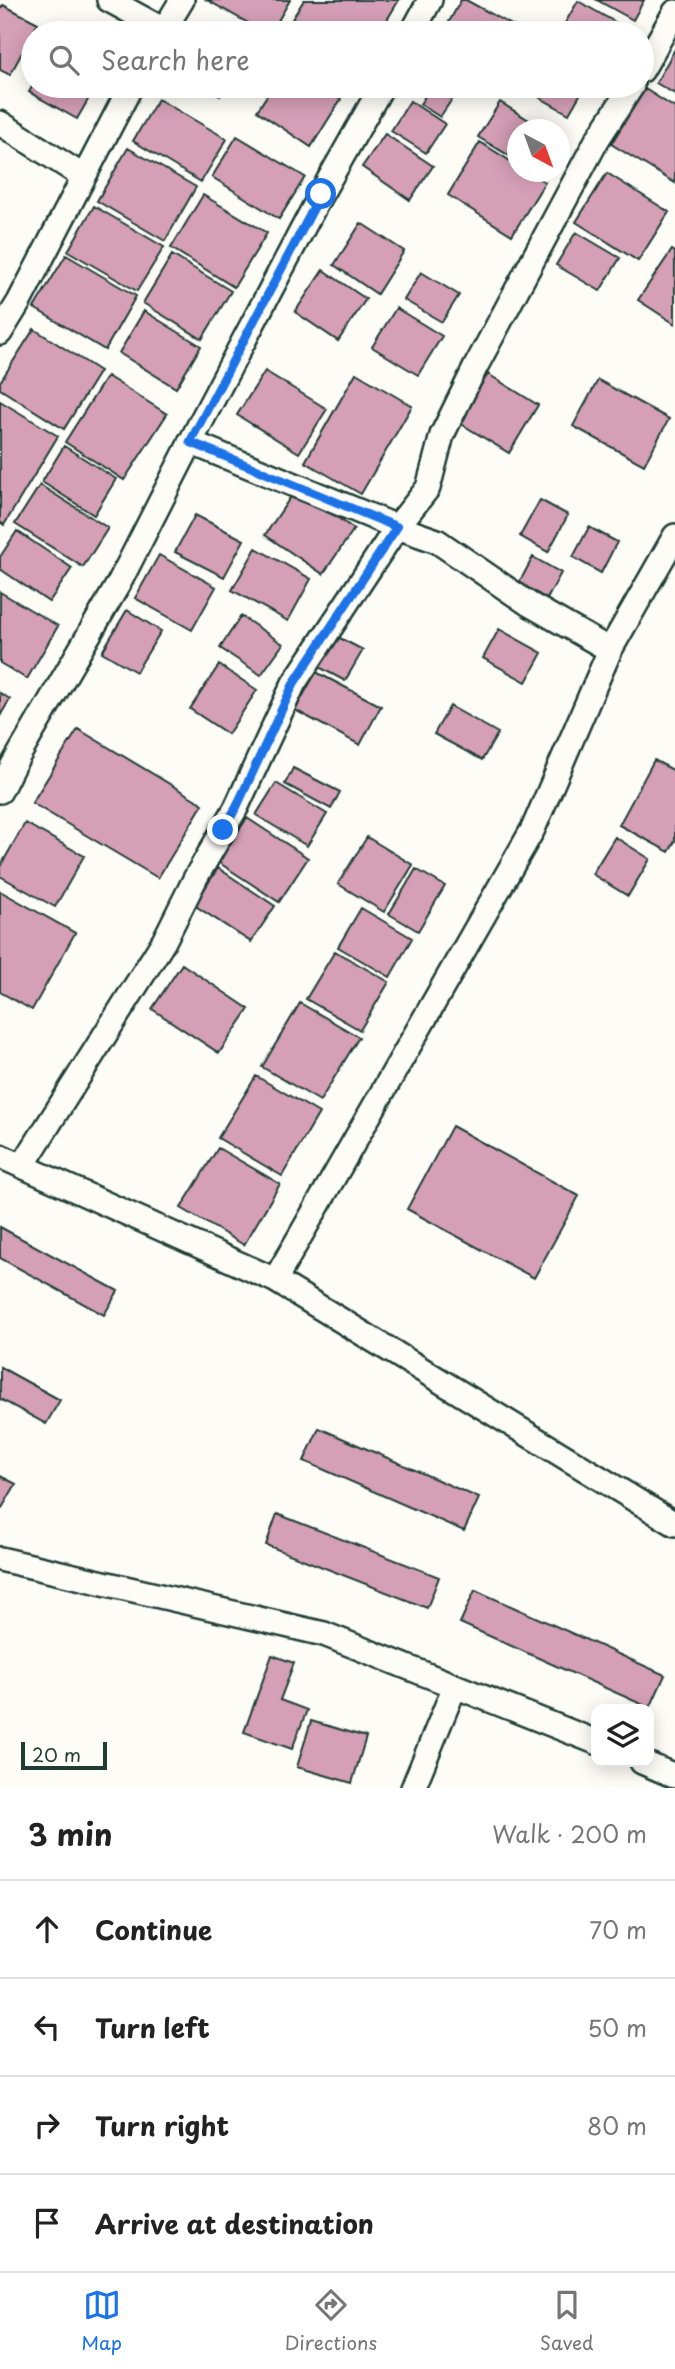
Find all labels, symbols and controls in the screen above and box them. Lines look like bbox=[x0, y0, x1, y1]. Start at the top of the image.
search box bbox=[21, 21, 654, 98]
text: Search here bbox=[101, 40, 250, 79]
icon: search bbox=[45, 41, 83, 79]
north arrow bbox=[507, 119, 570, 182]
route start bbox=[305, 178, 336, 209]
route end bbox=[207, 814, 238, 845]
map controls bbox=[591, 1704, 654, 1767]
button: layers bbox=[591, 1704, 654, 1767]
scale bar bbox=[21, 1739, 107, 1771]
text: 20 m bbox=[32, 1740, 81, 1768]
text: 3 min bbox=[28, 1811, 113, 1856]
text: Walk · 200 m bbox=[492, 1816, 647, 1851]
icon: ahead bbox=[28, 1910, 66, 1948]
text: Continue bbox=[95, 1910, 212, 1949]
text: 70 m bbox=[589, 1912, 647, 1947]
icon: left bbox=[28, 2008, 66, 2046]
text: Turn left bbox=[95, 2008, 210, 2047]
text: 50 m bbox=[587, 2010, 647, 2045]
icon: right bbox=[28, 2106, 66, 2144]
text: Turn right bbox=[95, 2106, 229, 2145]
text: 80 m bbox=[587, 2108, 647, 2143]
icon: arrive bbox=[28, 2204, 66, 2242]
text: Arrive at destination bbox=[95, 2204, 374, 2243]
tab: Map bbox=[81, 2286, 122, 2356]
tab: Directions bbox=[285, 2286, 377, 2356]
tab: Saved bbox=[540, 2286, 594, 2356]

